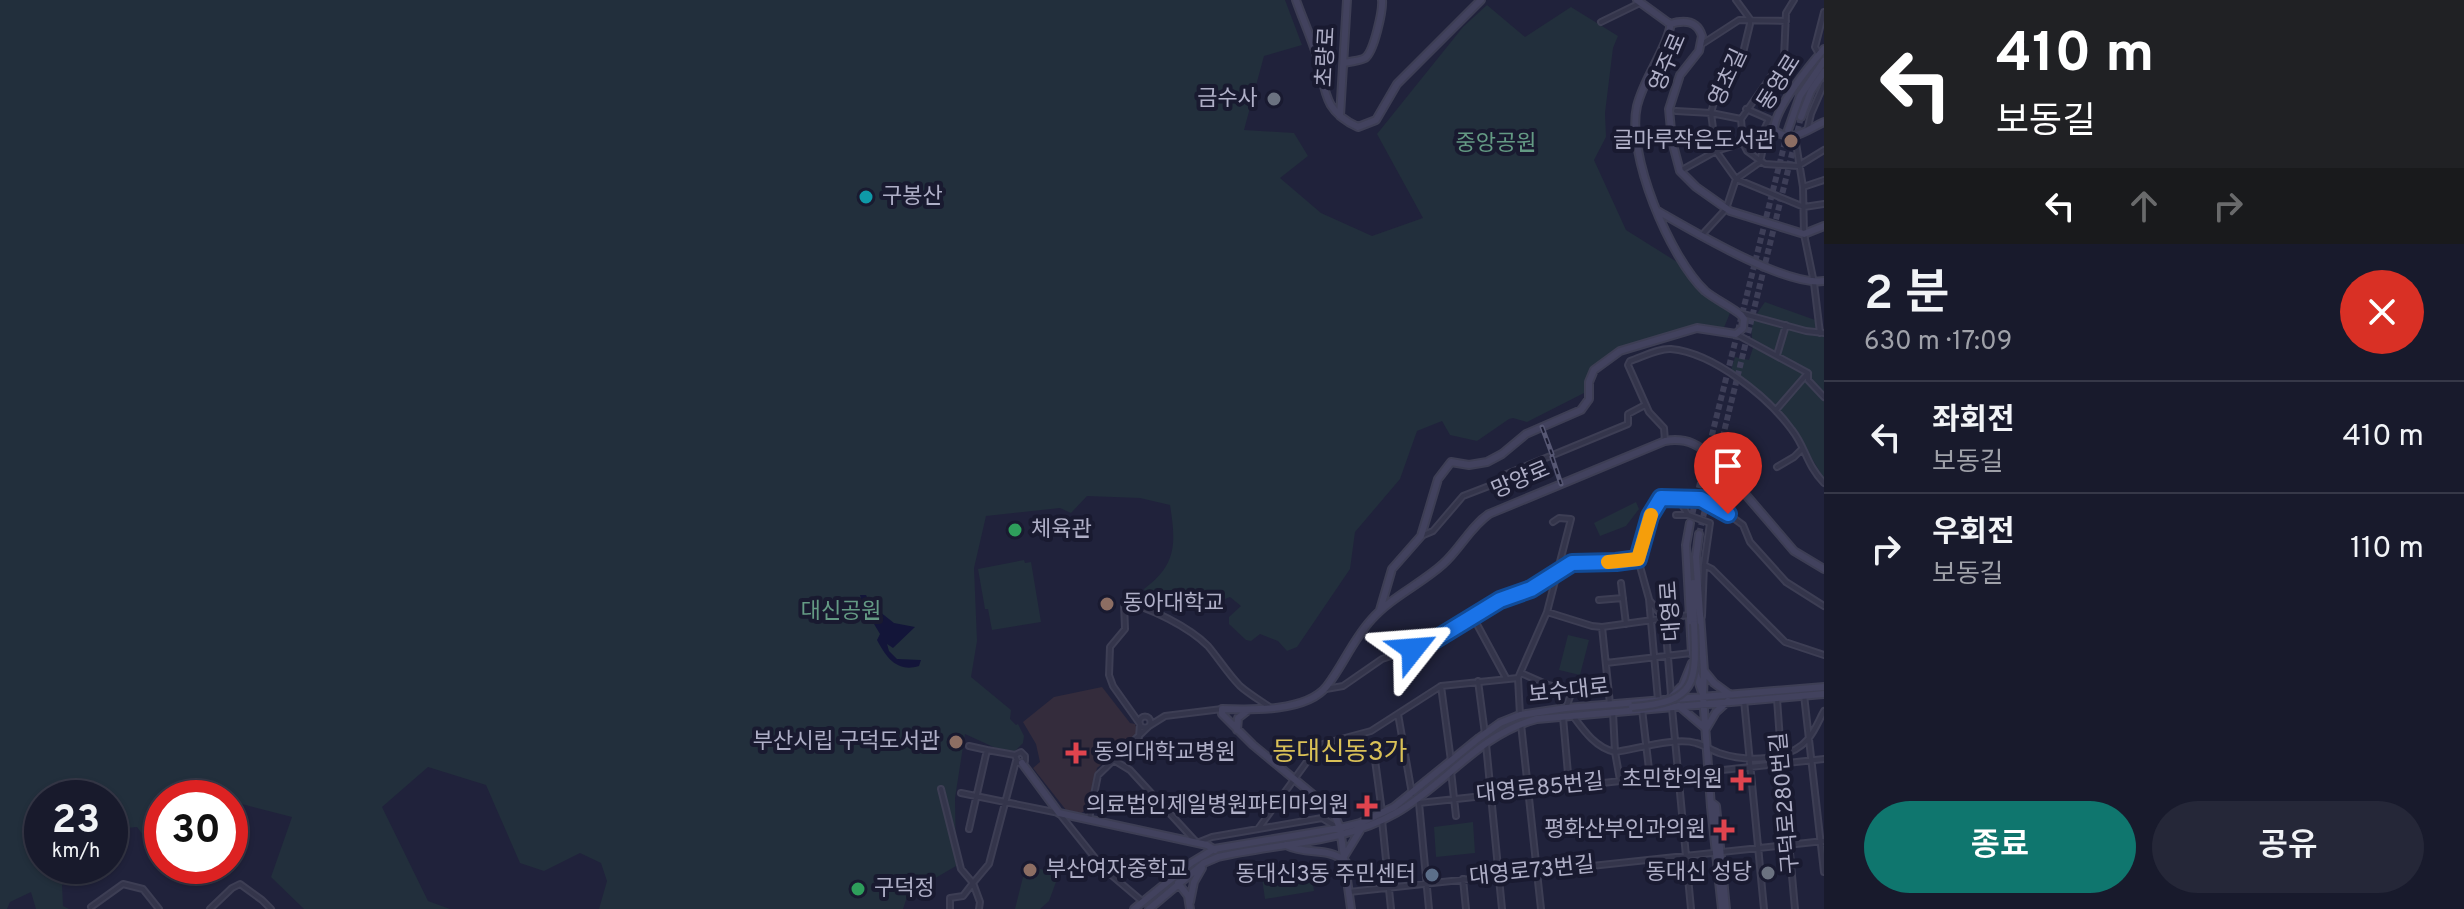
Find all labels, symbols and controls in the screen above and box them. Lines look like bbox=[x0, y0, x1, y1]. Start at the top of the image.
text: 410 m bbox=[1996, 21, 2154, 91]
street label: 초량로 bbox=[1312, 26, 1342, 88]
street label: 영주로 bbox=[1645, 30, 1693, 96]
icon: left bbox=[1864, 32, 1968, 136]
street label: 영초길 bbox=[1704, 45, 1754, 111]
street label: 동영로 bbox=[1752, 50, 1808, 116]
place label: 금수사 bbox=[1197, 86, 1258, 113]
marker: 금수사 bbox=[1265, 90, 1283, 108]
text: 보동길 bbox=[1996, 100, 2095, 146]
place label: 글마루작은도서관 bbox=[1613, 128, 1775, 155]
park label: 중앙공원 bbox=[1456, 131, 1536, 158]
marker: 글마루작은도서관 bbox=[1782, 132, 1800, 150]
place label: 구봉산 bbox=[882, 184, 943, 211]
icon: left bbox=[2038, 184, 2082, 228]
icon: ahead bbox=[2122, 184, 2166, 228]
icon: right bbox=[2206, 184, 2250, 228]
marker: 구봉산 bbox=[857, 188, 875, 206]
text: 2 분 bbox=[1864, 266, 1949, 326]
button: close bbox=[2340, 270, 2424, 354]
text: 630 m · 17:09 bbox=[1864, 326, 2012, 359]
text: 좌회전 bbox=[1932, 403, 2015, 440]
icon: left bbox=[1864, 415, 1908, 459]
text: 410 m bbox=[2342, 419, 2424, 456]
pin bbox=[1694, 432, 1762, 514]
icon: arrive bbox=[1706, 444, 1750, 488]
text: 보동길 bbox=[1932, 447, 2004, 480]
street label: 망양로 bbox=[1488, 457, 1554, 505]
text: 우회전 bbox=[1932, 515, 2015, 552]
place label: 체육관 bbox=[1031, 517, 1092, 544]
marker: 체육관 bbox=[1006, 521, 1024, 539]
icon: right bbox=[1864, 527, 1908, 571]
text: 110 m bbox=[2350, 531, 2424, 568]
text: 보동길 bbox=[1932, 559, 2004, 592]
street label: 대영로 bbox=[1656, 580, 1688, 642]
place label: 동아대학교 bbox=[1123, 591, 1224, 618]
marker: 동아대학교 bbox=[1098, 595, 1116, 613]
park label: 대신공원 bbox=[801, 599, 881, 626]
position arrow bbox=[1371, 607, 1455, 691]
street label: 보수대로 bbox=[1527, 674, 1611, 710]
place label: 부산시립 구덕도서관 bbox=[753, 729, 940, 756]
street label: 구덕로280번길 bbox=[1766, 731, 1806, 875]
marker: 부산시립 구덕도서관 bbox=[947, 733, 965, 751]
district label: 동대신동3가 bbox=[1272, 737, 1408, 770]
place label: 동의대학교병원 bbox=[1094, 740, 1236, 767]
marker: 동의대학교병원 bbox=[1065, 742, 1087, 764]
place label: 초민한의원 bbox=[1622, 767, 1723, 794]
street label: 대영로85번길 bbox=[1475, 769, 1605, 809]
marker: 초민한의원 bbox=[1730, 769, 1752, 791]
speed limit sign: 30 bbox=[144, 780, 248, 884]
place label: 의료법인제일병원파티마의원 bbox=[1086, 793, 1349, 820]
marker: 의료법인제일병원파티마의원 bbox=[1356, 795, 1378, 817]
text: 23 bbox=[52, 797, 100, 847]
button: 종료 bbox=[1864, 801, 2136, 893]
button: 공유 bbox=[2152, 801, 2424, 893]
place label: 평화산부인과의원 bbox=[1544, 817, 1706, 844]
marker: 평화산부인과의원 bbox=[1713, 819, 1735, 841]
text: km/h bbox=[52, 839, 100, 865]
street label: 대영로73번길 bbox=[1468, 852, 1596, 892]
place label: 부산여자중학교 bbox=[1046, 857, 1188, 884]
place label: 동대신 성당 bbox=[1646, 860, 1752, 887]
marker: 부산여자중학교 bbox=[1021, 861, 1039, 879]
place label: 동대신3동 주민센터 bbox=[1236, 862, 1416, 889]
marker: 동대신 성당 bbox=[1759, 864, 1777, 882]
marker: 동대신3동 주민센터 bbox=[1423, 866, 1441, 884]
place label: 구덕정 bbox=[874, 876, 935, 903]
marker: 구덕정 bbox=[849, 880, 867, 898]

